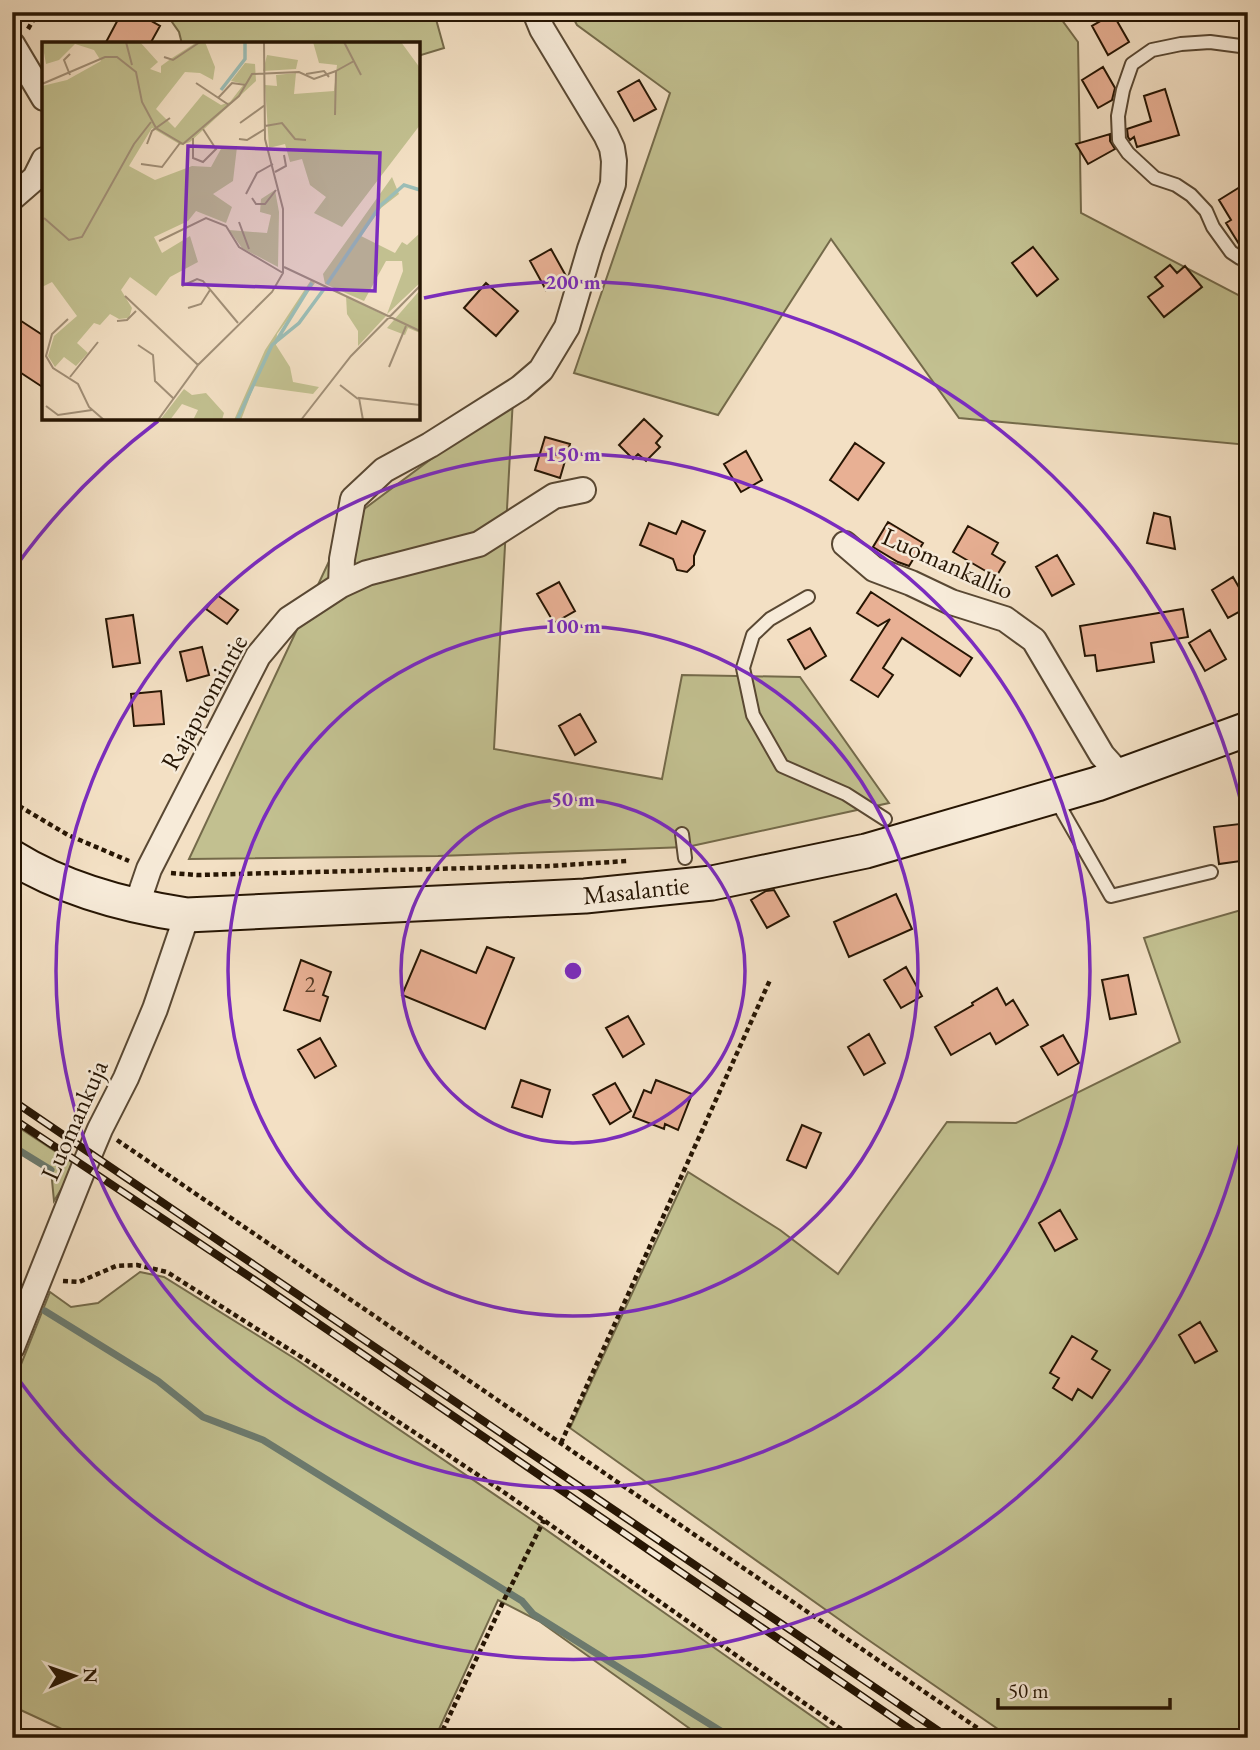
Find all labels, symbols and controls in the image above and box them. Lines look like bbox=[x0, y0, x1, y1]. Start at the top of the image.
inset map bbox=[42, 42, 420, 420]
text: 200 m bbox=[545, 268, 601, 295]
text: 150 m bbox=[545, 440, 601, 467]
street label: Luomankallio bbox=[877, 519, 1019, 607]
text: 100 m bbox=[545, 612, 601, 639]
street label: Rajapuomintie bbox=[153, 628, 255, 776]
text: 50 m bbox=[551, 785, 595, 812]
street label: Masalantie bbox=[581, 867, 691, 913]
centre of rings bbox=[561, 959, 585, 983]
house number: 2 bbox=[304, 969, 316, 999]
street label: Luomankuja bbox=[32, 1054, 116, 1185]
north arrow bbox=[38, 1642, 108, 1712]
scale bar bbox=[998, 1666, 1169, 1710]
text: N bbox=[78, 1667, 103, 1684]
text: 50 m bbox=[1008, 1677, 1049, 1704]

